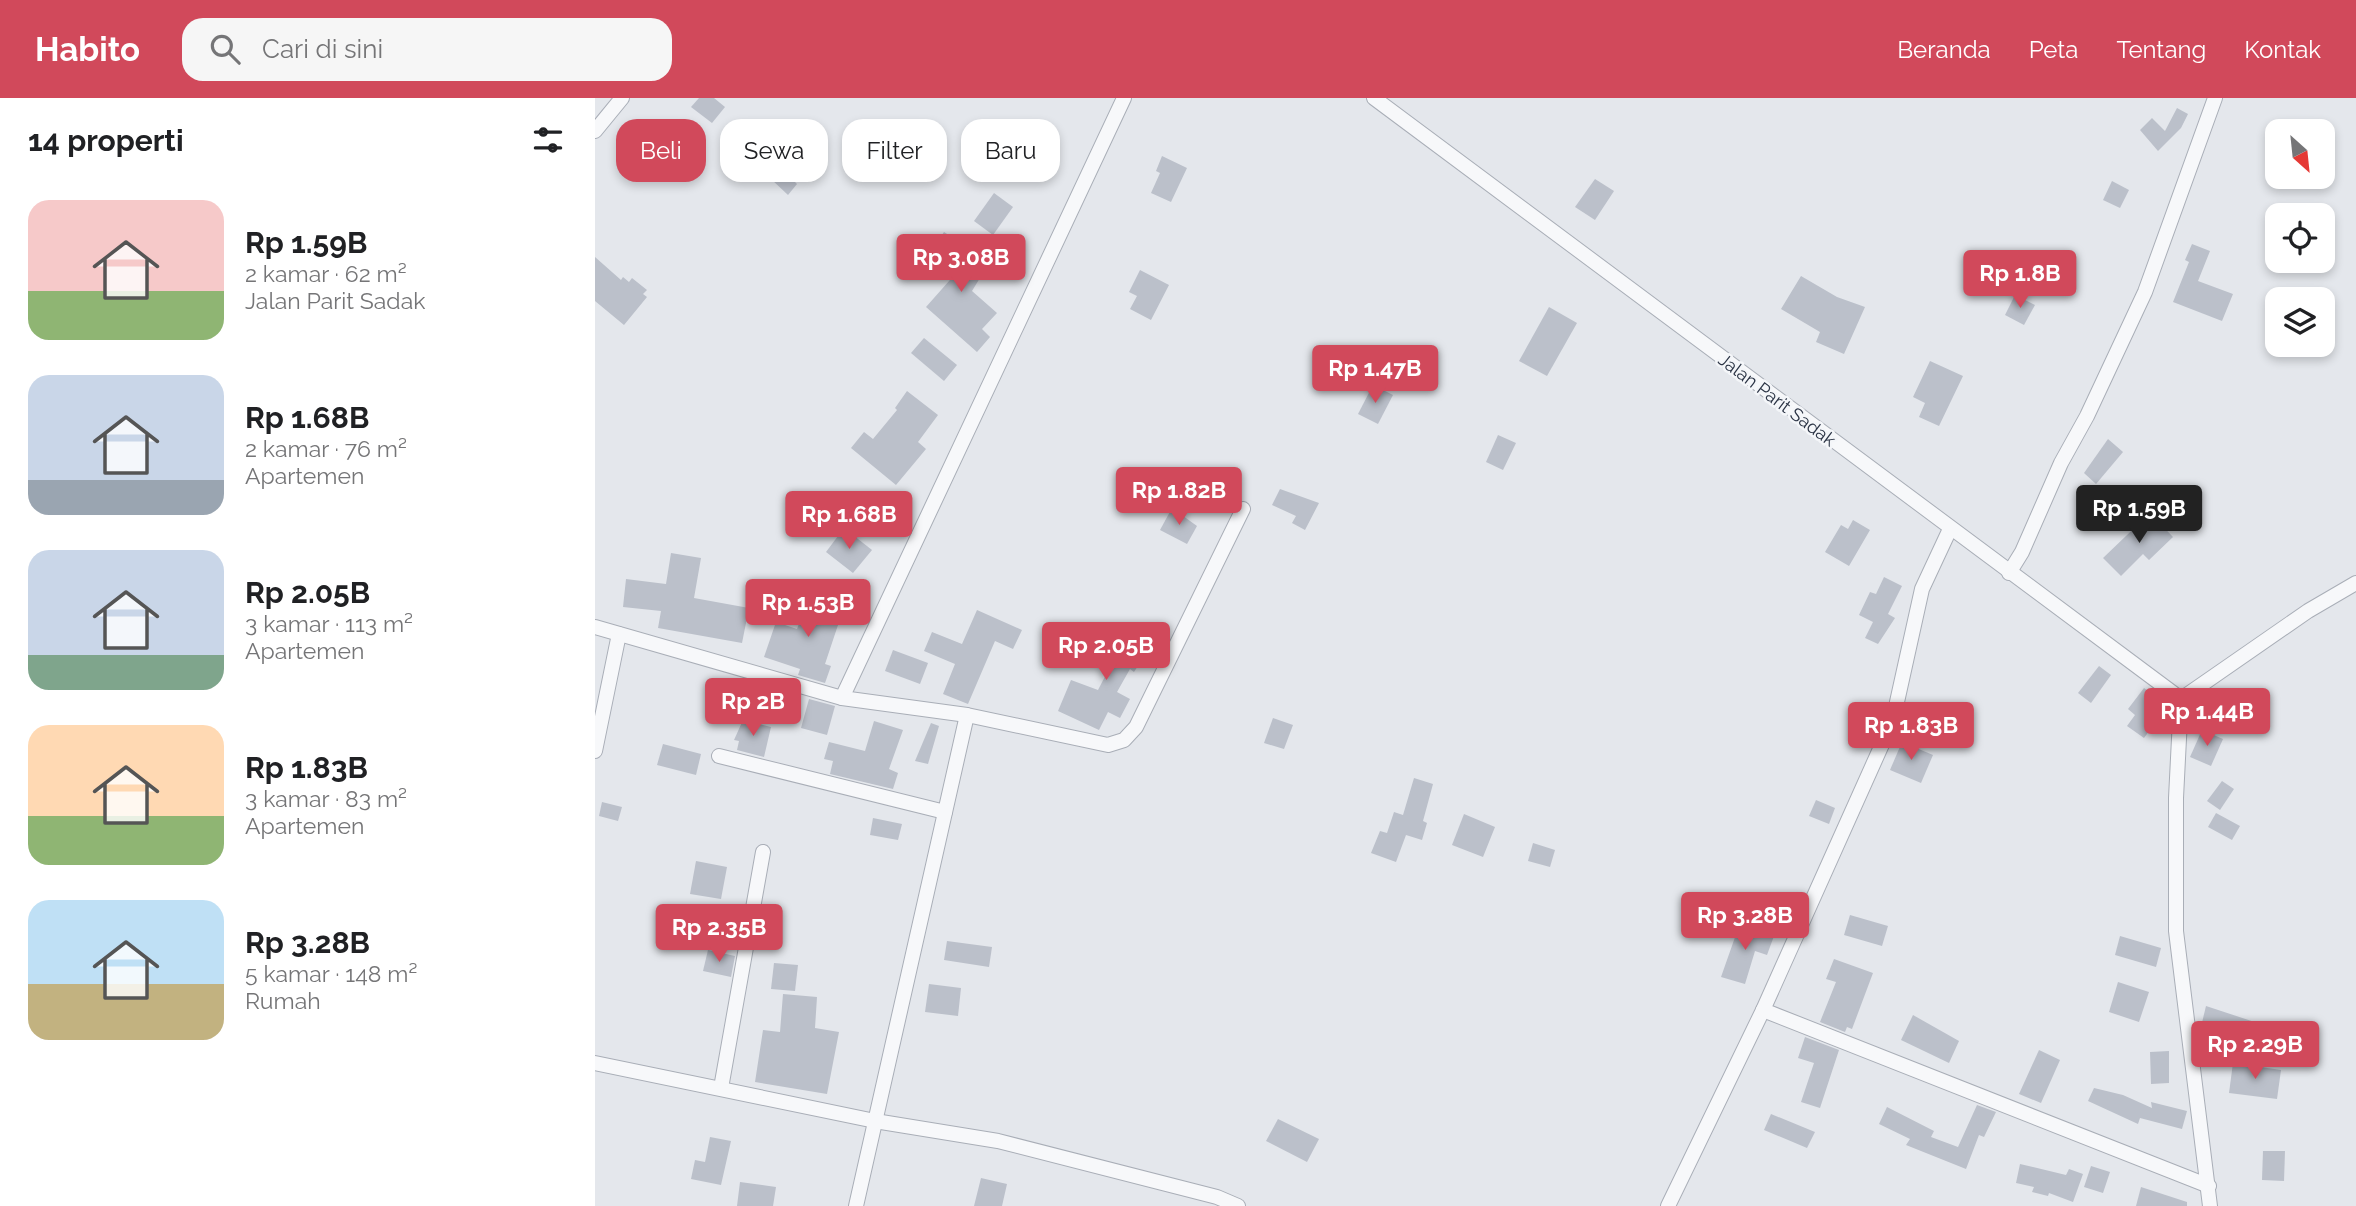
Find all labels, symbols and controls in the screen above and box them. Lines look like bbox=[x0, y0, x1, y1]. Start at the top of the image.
search box bbox=[182, 18, 672, 81]
text: Habito bbox=[35, 30, 140, 69]
icon: search bbox=[206, 30, 244, 68]
text: Cari di sini bbox=[262, 34, 383, 64]
text: Beranda bbox=[1897, 35, 1991, 64]
text: Peta bbox=[2029, 35, 2078, 64]
text: Tentang bbox=[2116, 35, 2206, 64]
text: Kontak bbox=[2244, 35, 2321, 64]
chip: Beli bbox=[616, 119, 706, 182]
chip: Sewa bbox=[720, 119, 828, 182]
chip: Filter bbox=[842, 119, 947, 182]
chip: Baru bbox=[961, 119, 1060, 182]
north arrow bbox=[2265, 119, 2335, 189]
map controls bbox=[2265, 119, 2335, 357]
icon: filters bbox=[529, 121, 567, 159]
text: 14 properti bbox=[28, 123, 184, 158]
button: locate bbox=[2265, 203, 2335, 273]
text: Rp 1.59B bbox=[245, 225, 367, 260]
icon: home bbox=[84, 228, 168, 312]
pin: Rp 3.08B bbox=[889, 234, 1033, 294]
text: Rp 3.08B bbox=[913, 243, 1009, 270]
pin: Rp 1.8B bbox=[1955, 250, 2085, 310]
text: Rp 1.8B bbox=[1979, 259, 2061, 286]
text: 2 kamar · 62 m² bbox=[245, 260, 407, 287]
text: Jalan Parit Sadak bbox=[245, 287, 425, 314]
button: layers bbox=[2265, 287, 2335, 357]
pin: Rp 1.47B bbox=[1303, 345, 1447, 405]
street label: Jalan Parit Sadak bbox=[1715, 349, 1840, 451]
text: Rp 1.47B bbox=[1328, 354, 1422, 381]
text: Rp 1.68B bbox=[245, 400, 369, 435]
icon: home bbox=[84, 403, 168, 487]
text: 2 kamar · 76 m² bbox=[245, 435, 407, 462]
text: Apartemen bbox=[245, 462, 364, 489]
pin: Rp 1.82B bbox=[1107, 468, 1251, 527]
text: Rp 1.82B bbox=[1132, 476, 1226, 503]
pin: Rp 1.59B bbox=[2067, 486, 2211, 545]
pin: Rp 1.68B bbox=[777, 491, 921, 551]
text: Rp 1.59B bbox=[2092, 494, 2186, 521]
text: Rp 1.68B bbox=[801, 500, 897, 527]
text: Rp 2.05B bbox=[245, 575, 370, 610]
icon: home bbox=[84, 578, 168, 662]
pin: Rp 1.53B bbox=[736, 580, 880, 639]
text: Rp 1.53B bbox=[761, 588, 855, 615]
text: 3 kamar · 113 m² bbox=[245, 610, 413, 637]
pin: Rp 2.05B bbox=[1034, 622, 1178, 682]
text: Rp 2.05B bbox=[1058, 631, 1154, 658]
text: Apartemen bbox=[245, 637, 364, 664]
pin: Rp 2B bbox=[704, 678, 802, 738]
text: Rp 2B bbox=[721, 687, 785, 714]
pin: Rp 1.44B bbox=[2135, 688, 2279, 748]
text: Rp 1.44B bbox=[2160, 697, 2254, 724]
pin: Rp 1.83B bbox=[1839, 702, 1983, 762]
text: Rp 1.83B bbox=[1864, 711, 1958, 738]
text: Rp 1.83B bbox=[245, 750, 368, 785]
icon: home bbox=[84, 753, 168, 837]
text: 3 kamar · 83 m² bbox=[245, 785, 407, 812]
text: Apartemen bbox=[245, 812, 364, 839]
pin: Rp 3.28B bbox=[1673, 892, 1817, 952]
text: Rp 3.28B bbox=[1697, 901, 1793, 928]
pin: Rp 2.35B bbox=[647, 904, 791, 964]
text: Rp 2.35B bbox=[672, 913, 766, 940]
text: Rp 3.28B bbox=[245, 925, 370, 960]
icon: home bbox=[84, 928, 168, 1012]
text: 5 kamar · 148 m² bbox=[245, 960, 417, 987]
text: Rumah bbox=[245, 987, 321, 1014]
pin: Rp 2.29B bbox=[2183, 1021, 2327, 1081]
text: Rp 2.29B bbox=[2207, 1030, 2303, 1057]

